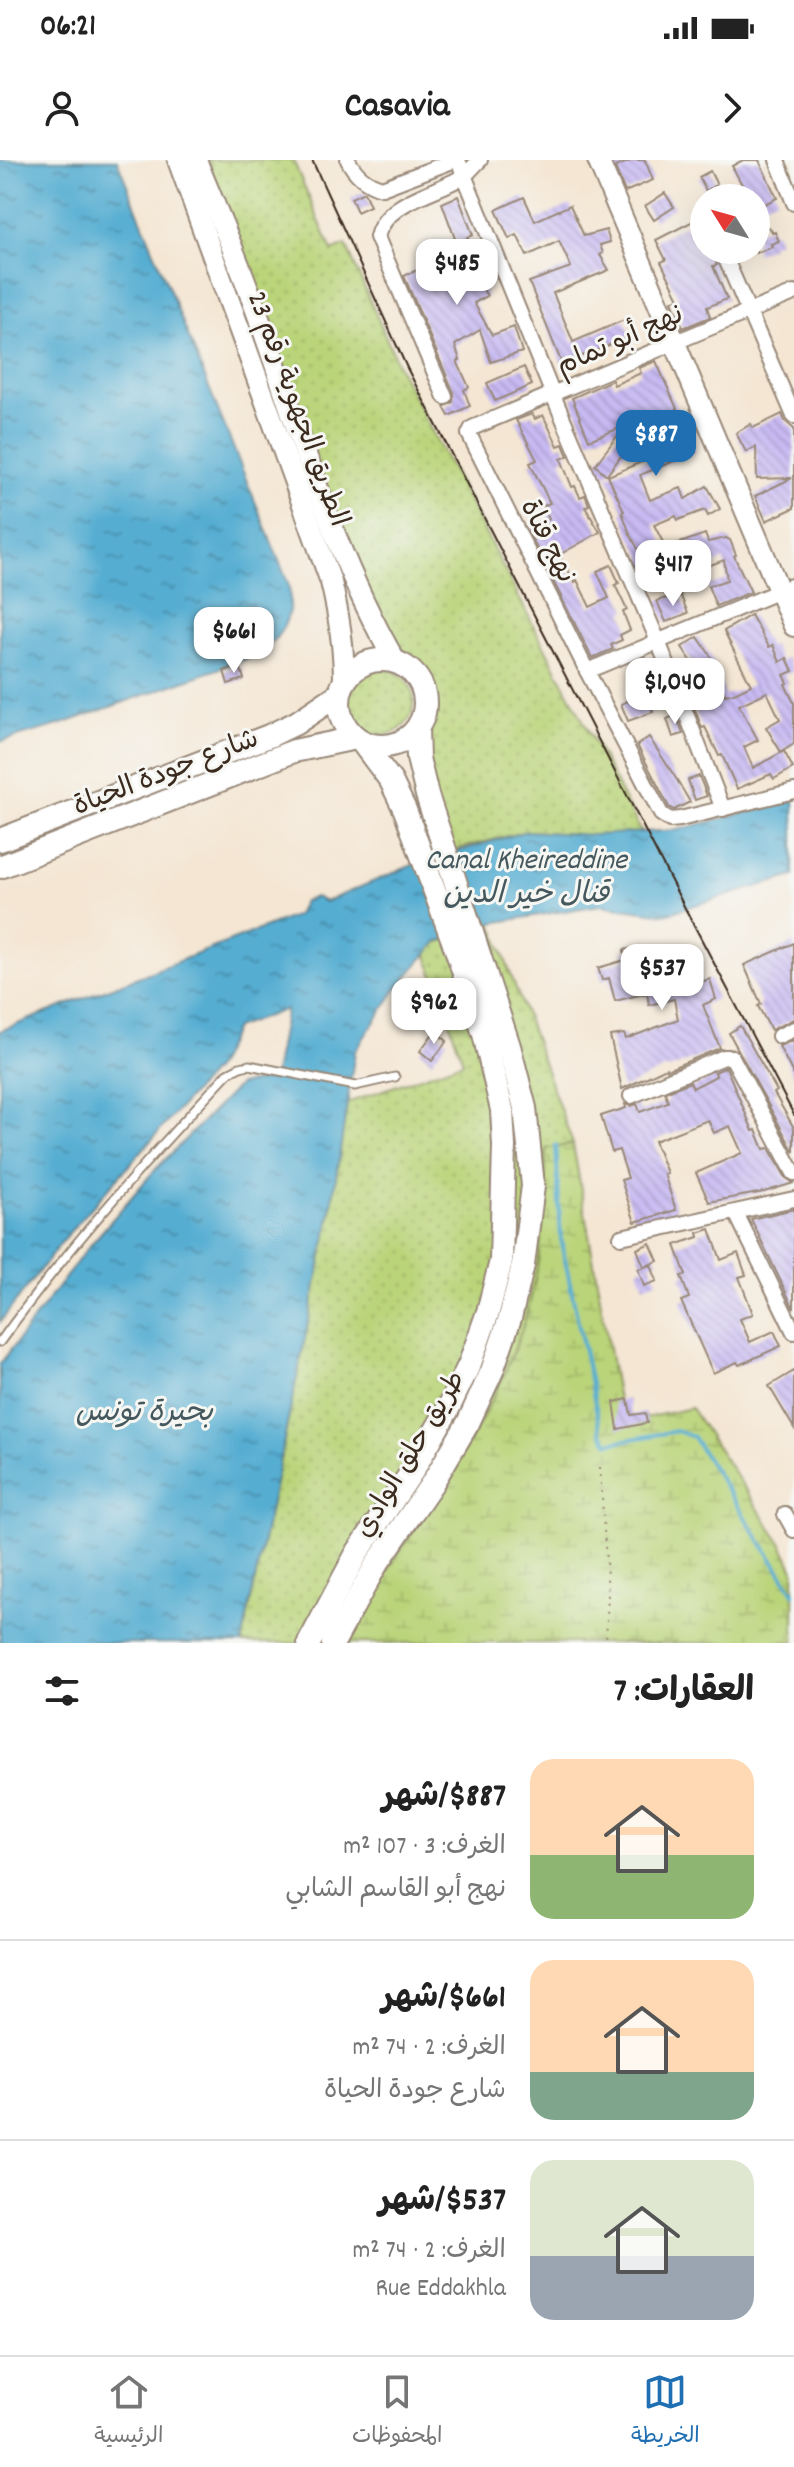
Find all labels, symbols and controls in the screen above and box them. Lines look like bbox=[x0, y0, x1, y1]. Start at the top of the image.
text: 06:21 bbox=[40, 7, 96, 50]
text: Casavia bbox=[344, 82, 450, 134]
icon: person bbox=[40, 86, 84, 130]
icon: forward bbox=[710, 86, 754, 130]
north arrow bbox=[690, 184, 770, 264]
map controls bbox=[690, 184, 770, 264]
pin: $485 bbox=[410, 239, 504, 307]
text: $485 bbox=[434, 246, 480, 283]
street label: الطريق الجهوية رقم 23 bbox=[234, 286, 357, 533]
street label: نهج أبو تمام bbox=[551, 297, 691, 388]
pin: $887 bbox=[609, 410, 703, 478]
text: $887 bbox=[634, 417, 678, 454]
street label: نهج قناة bbox=[507, 493, 584, 591]
pin: $417 bbox=[626, 540, 720, 608]
text: $417 bbox=[653, 547, 693, 584]
pin: $661 bbox=[187, 607, 281, 675]
text: $661 bbox=[212, 614, 256, 651]
pin: $1,040 bbox=[610, 658, 740, 726]
text: $1,040 bbox=[644, 665, 706, 702]
street label: شارع جودة الحياة bbox=[68, 721, 265, 828]
water label: Canal Kheireddine قنال خير الدين bbox=[425, 841, 629, 918]
pin: $537 bbox=[615, 944, 709, 1012]
text: $537 bbox=[639, 951, 685, 988]
pin: $962 bbox=[387, 978, 481, 1046]
text: $962 bbox=[409, 985, 459, 1022]
street label: طريق حلق الوادي bbox=[347, 1364, 478, 1547]
water label: بحيرة تونس bbox=[75, 1393, 214, 1436]
icon: filters bbox=[40, 1669, 84, 1713]
text: العقارات: 7 bbox=[614, 1669, 754, 1718]
text: $887/شهر bbox=[382, 1774, 506, 1823]
icon: home bbox=[594, 1791, 690, 1887]
text: الغرف: 3 · 107 m² bbox=[343, 1829, 506, 1866]
text: نهج أبو القاسم الشابي bbox=[285, 1872, 506, 1909]
text: $661/شهر bbox=[382, 1975, 506, 2024]
icon: home bbox=[594, 1992, 690, 2088]
text: الغرف: 2 · 74 m² bbox=[352, 2030, 506, 2067]
text: شارع جودة الحياة bbox=[324, 2073, 506, 2110]
text: $537/شهر bbox=[379, 2178, 506, 2227]
icon: home bbox=[594, 2192, 690, 2288]
text: الغرف: 2 · 74 m² bbox=[352, 2233, 506, 2270]
text: Rue Eddakhla bbox=[375, 2271, 506, 2308]
tab: الرئيسية bbox=[94, 2370, 163, 2454]
tab: المحفوظات bbox=[352, 2370, 443, 2454]
tab: الخريطة bbox=[631, 2370, 700, 2454]

